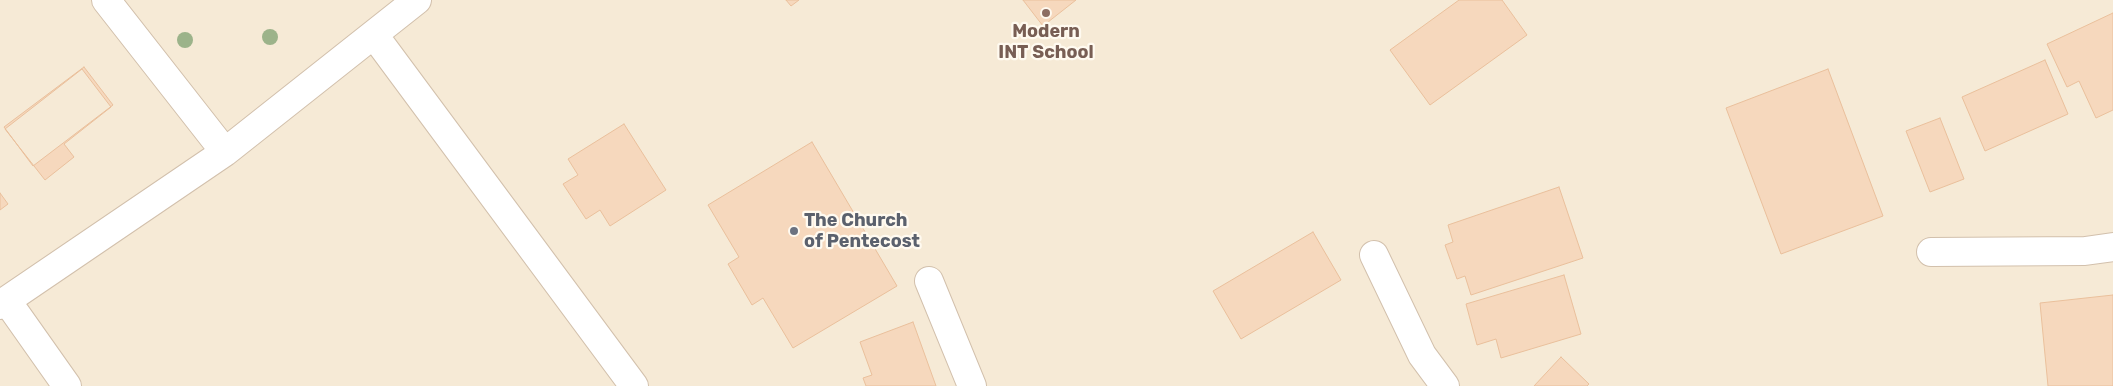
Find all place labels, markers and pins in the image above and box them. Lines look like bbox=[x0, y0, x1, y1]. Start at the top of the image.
marker: Modern INT School bbox=[1040, 7, 1052, 19]
place label: Modern INT School bbox=[998, 21, 1094, 64]
place label: The Church of Pentecost bbox=[804, 210, 920, 252]
marker: The Church of Pentecost bbox=[788, 225, 800, 237]

